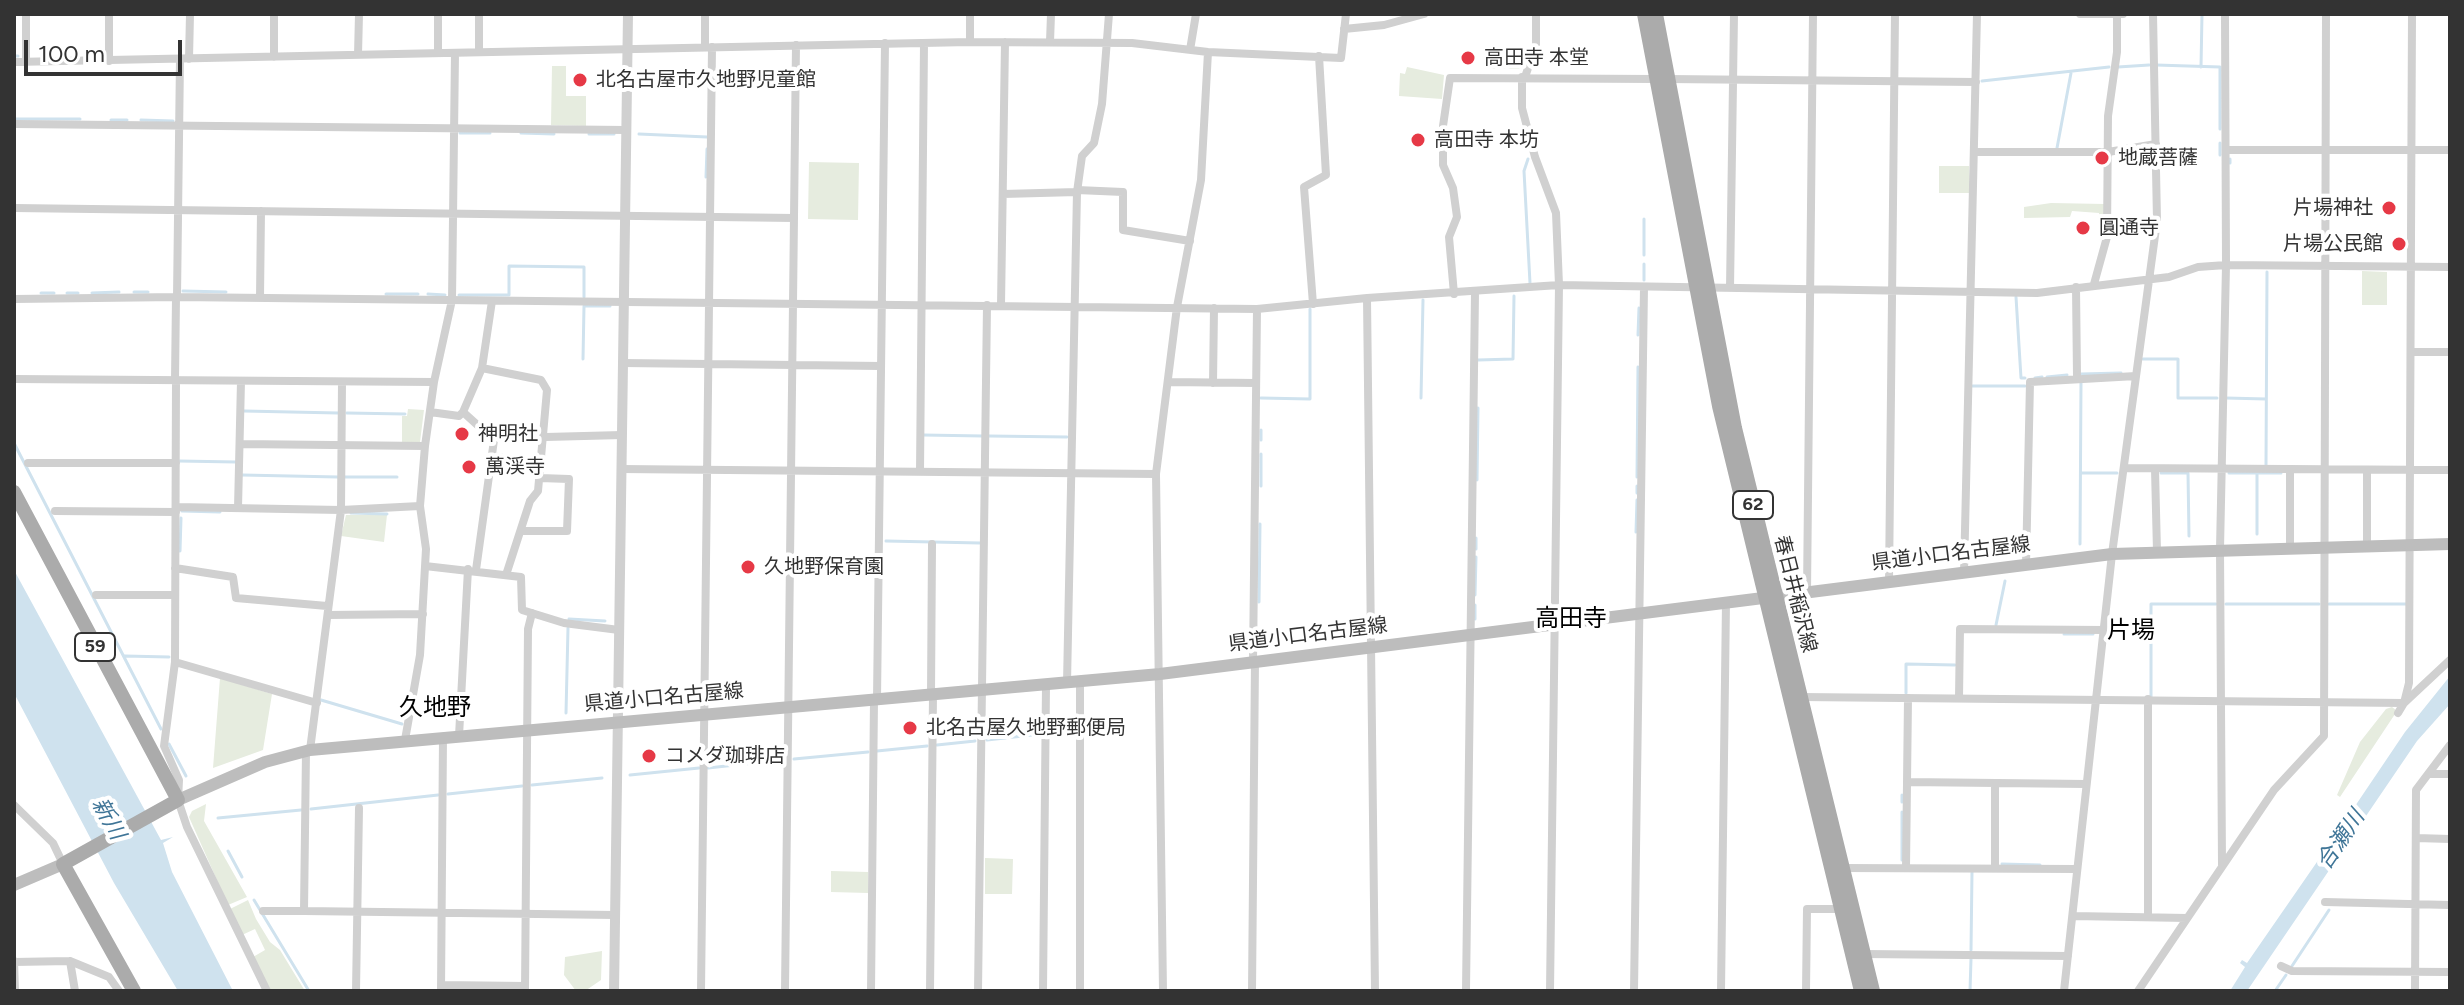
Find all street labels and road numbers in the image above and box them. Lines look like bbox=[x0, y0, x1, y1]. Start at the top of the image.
road number: 62 bbox=[1733, 491, 1773, 519]
street label: 県道小口名古屋線 bbox=[1870, 532, 2032, 576]
street label: 春日井稲沢線 bbox=[1769, 533, 1821, 655]
street label: 県道小口名古屋線 bbox=[1227, 613, 1389, 657]
road number: 59 bbox=[75, 633, 115, 661]
street label: 県道小口名古屋線 bbox=[583, 679, 745, 717]

